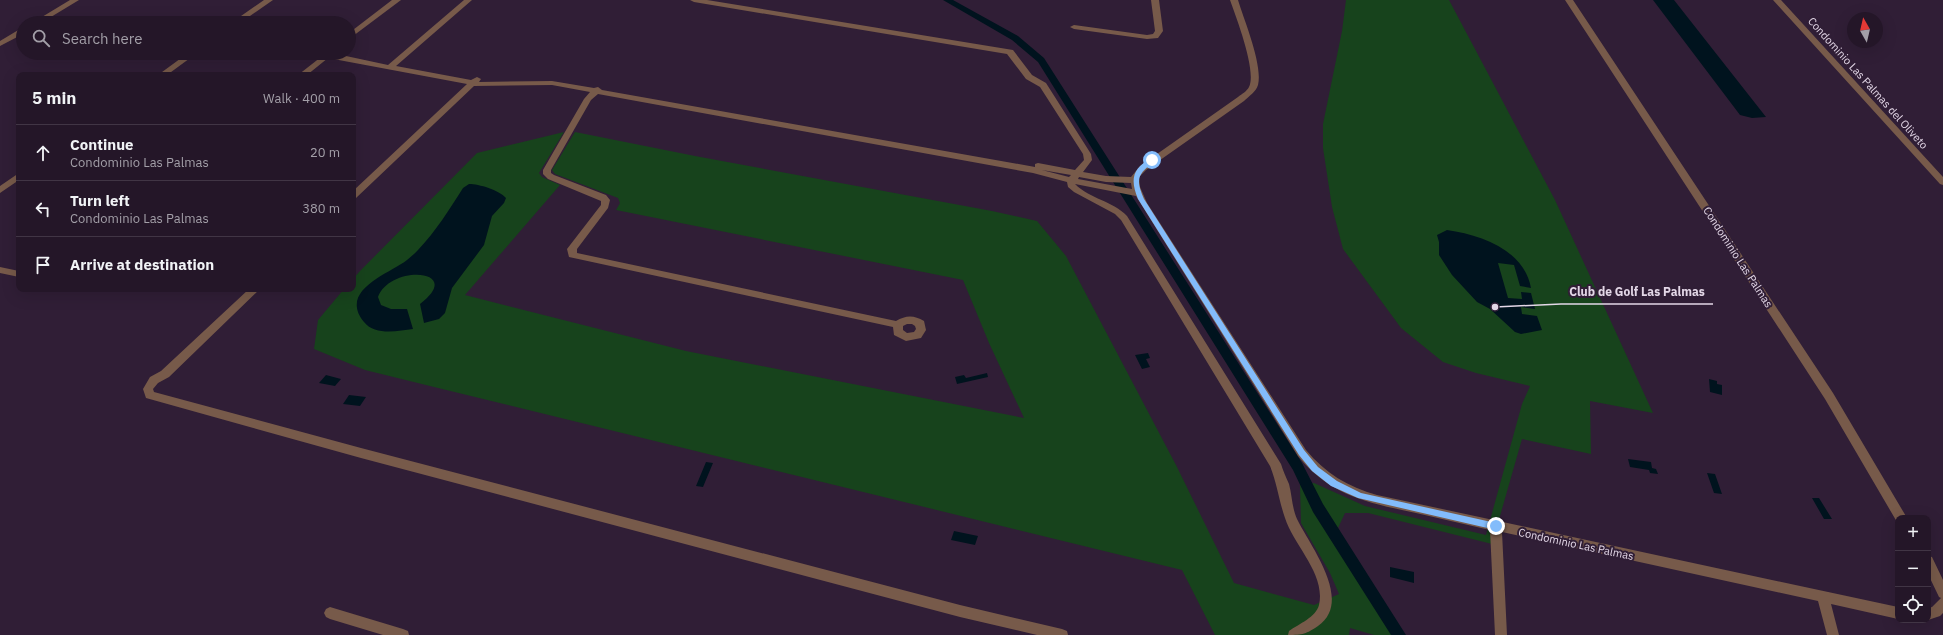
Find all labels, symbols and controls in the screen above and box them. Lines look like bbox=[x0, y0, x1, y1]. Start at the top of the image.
north arrow bbox=[1847, 12, 1883, 48]
street label: Condominio Las Palmas del Oliveto bbox=[1805, 14, 1931, 152]
search box bbox=[16, 16, 356, 60]
icon: search bbox=[30, 27, 52, 49]
text: Search here bbox=[62, 29, 142, 48]
text: 5 min bbox=[32, 87, 76, 109]
text: Walk · 400 m bbox=[263, 90, 340, 107]
text: Continue bbox=[70, 135, 134, 154]
icon: ahead bbox=[32, 142, 54, 164]
text: 20 m bbox=[310, 144, 340, 161]
route start bbox=[1143, 151, 1161, 169]
text: Condominio Las Palmas bbox=[70, 154, 209, 171]
text: Turn left bbox=[70, 191, 130, 210]
icon: left bbox=[32, 198, 54, 220]
text: 380 m bbox=[302, 200, 340, 217]
street label: Condominio Las Palmas bbox=[1700, 204, 1776, 310]
text: Condominio Las Palmas bbox=[70, 210, 209, 227]
icon: arrive bbox=[32, 254, 54, 276]
text: Arrive at destination bbox=[70, 255, 214, 274]
callout: Club de Golf Las Palmas bbox=[1561, 280, 1713, 304]
text: Club de Golf Las Palmas bbox=[1569, 284, 1705, 299]
map controls bbox=[1895, 515, 1931, 623]
button: + bbox=[1895, 515, 1931, 551]
route end bbox=[1487, 517, 1505, 535]
street label: Condominio Las Palmas bbox=[1517, 525, 1635, 563]
button: − bbox=[1895, 551, 1931, 587]
button: locate bbox=[1895, 587, 1931, 623]

